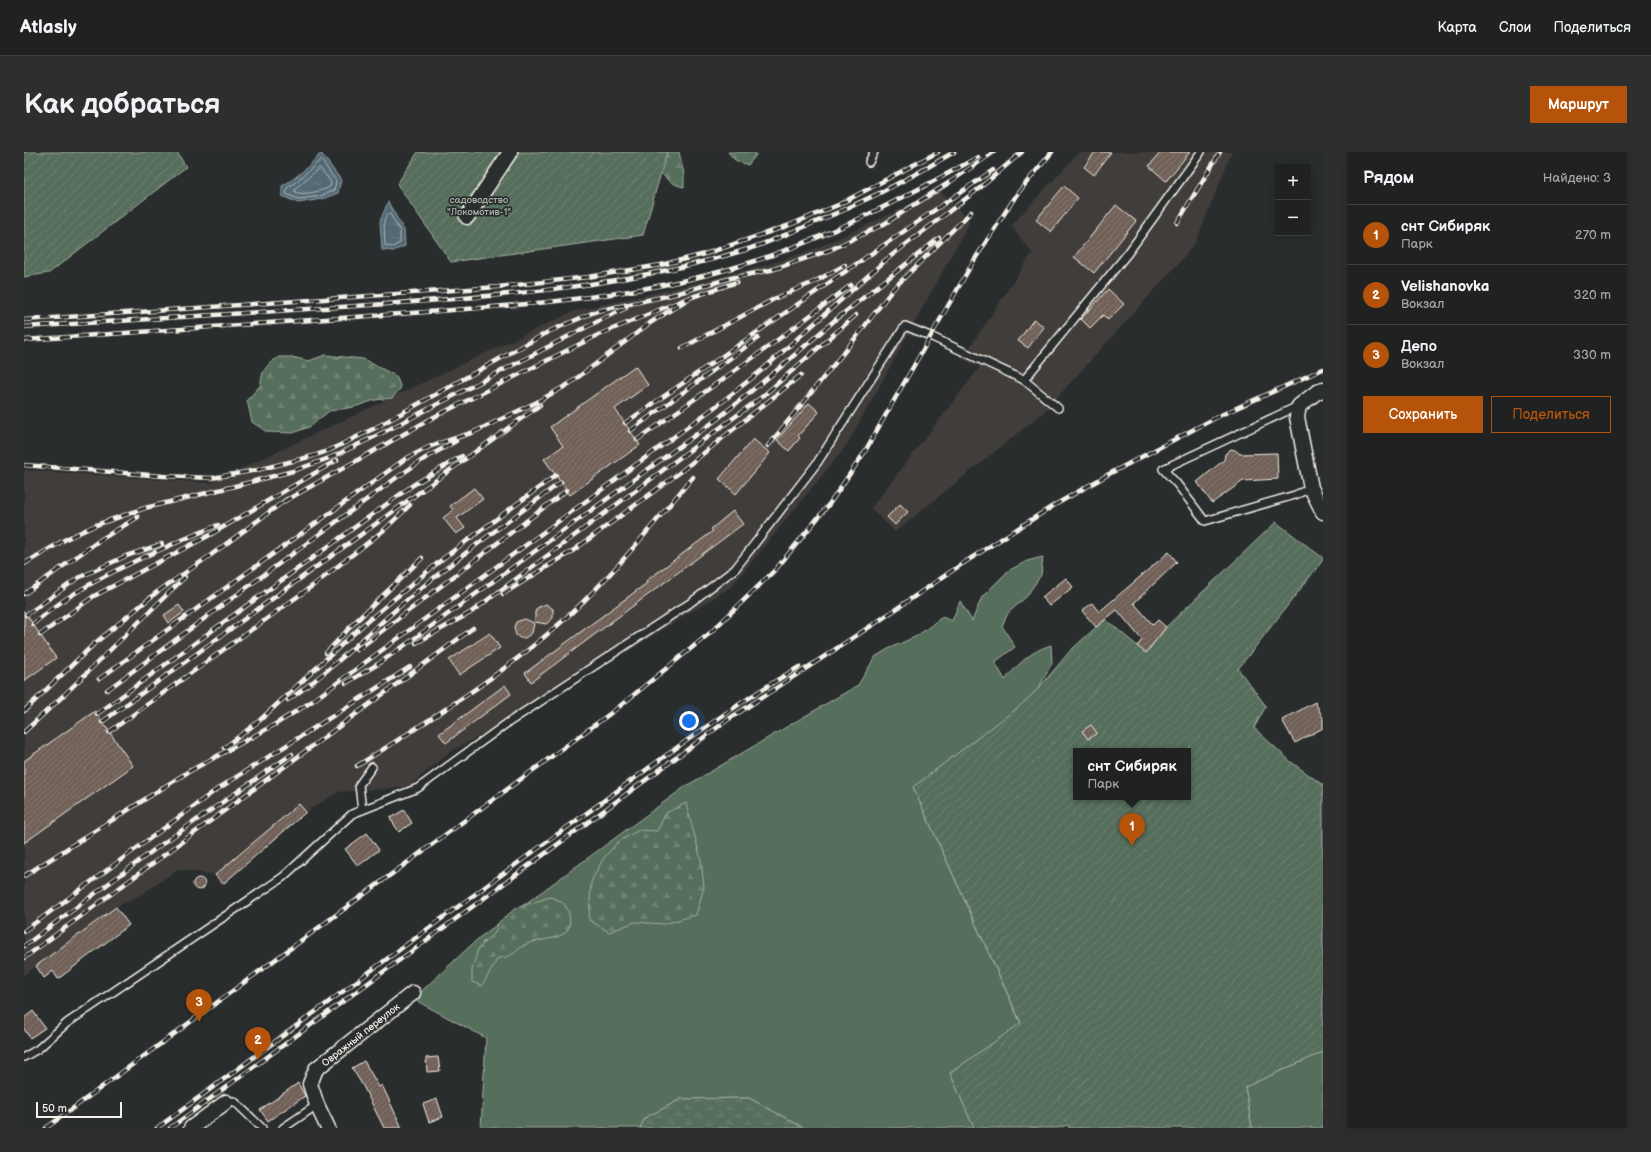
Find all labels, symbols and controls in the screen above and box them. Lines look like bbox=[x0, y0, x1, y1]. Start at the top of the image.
text: Atlasly bbox=[20, 16, 77, 39]
text: Карта bbox=[1437, 19, 1477, 36]
text: Слои bbox=[1499, 19, 1531, 36]
text: Поделиться bbox=[1553, 19, 1631, 36]
button: Маршрут bbox=[1530, 86, 1627, 123]
text: Как добраться bbox=[24, 88, 221, 121]
map controls bbox=[1275, 164, 1311, 236]
button: + bbox=[1275, 164, 1311, 200]
text: Рядом bbox=[1363, 168, 1414, 188]
text: Найдено: 3 bbox=[1543, 170, 1611, 186]
park label: садоводство "Локомотив-1" bbox=[447, 194, 511, 218]
button: − bbox=[1275, 200, 1311, 236]
text: снт Сибиряк bbox=[1401, 217, 1490, 236]
text: 1 bbox=[1373, 227, 1379, 243]
text: 270 m bbox=[1575, 227, 1611, 243]
text: Парк bbox=[1401, 236, 1433, 252]
text: Velishanovka bbox=[1401, 277, 1489, 296]
text: 2 bbox=[1372, 287, 1380, 303]
text: 320 m bbox=[1573, 287, 1611, 303]
text: Вокзал bbox=[1401, 296, 1444, 312]
text: Депо bbox=[1401, 337, 1437, 356]
text: 3 bbox=[1372, 347, 1380, 363]
text: 330 m bbox=[1573, 347, 1611, 363]
text: Вокзал bbox=[1401, 356, 1444, 372]
button: Сохранить bbox=[1363, 396, 1483, 433]
button: Поделиться bbox=[1491, 396, 1611, 433]
your location bbox=[679, 711, 699, 731]
popup bbox=[1073, 748, 1191, 800]
text: снт Сибиряк bbox=[1087, 757, 1177, 776]
text: Парк bbox=[1087, 776, 1119, 792]
pin: 1 bbox=[1119, 813, 1145, 846]
pin: 3 bbox=[186, 989, 212, 1022]
street label: Овражный переулок bbox=[319, 1000, 403, 1069]
pin: 2 bbox=[245, 1027, 271, 1060]
scale bar bbox=[36, 1100, 122, 1119]
text: 50 m bbox=[42, 1102, 67, 1115]

